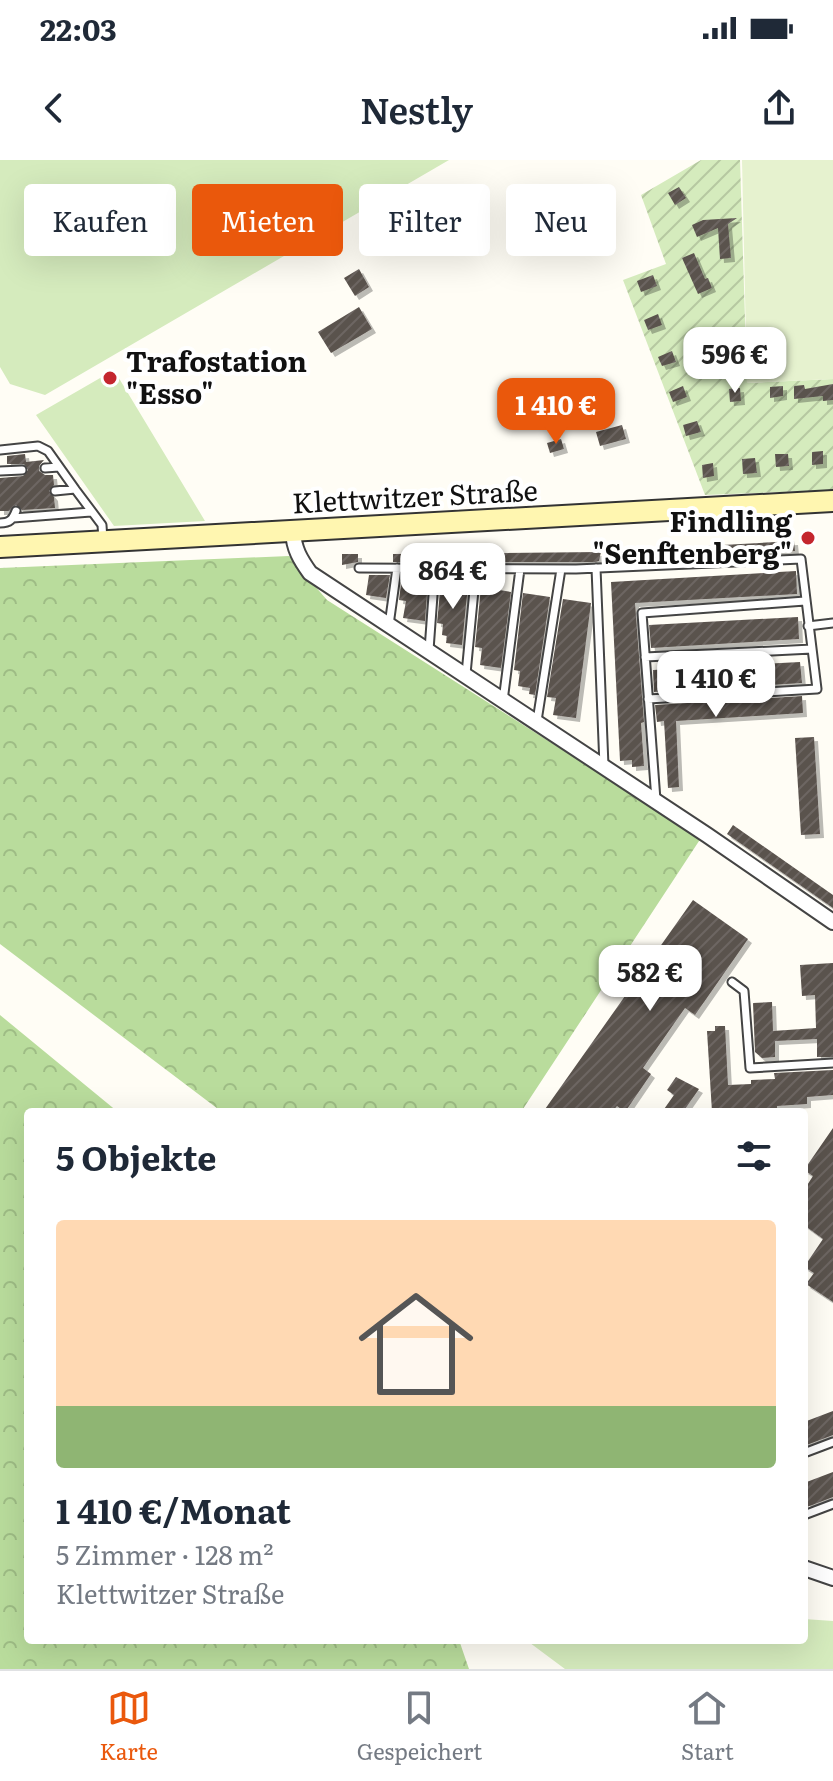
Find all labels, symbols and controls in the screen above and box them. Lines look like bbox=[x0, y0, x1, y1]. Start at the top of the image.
text: 22:03 bbox=[40, 6, 117, 50]
text: Nestly bbox=[360, 82, 473, 135]
icon: back bbox=[32, 86, 76, 130]
icon: share bbox=[757, 86, 801, 130]
chip: Kaufen bbox=[24, 184, 176, 256]
chip: Mieten bbox=[192, 184, 343, 256]
chip: Filter bbox=[359, 184, 490, 256]
chip: Neu bbox=[506, 184, 616, 256]
pin: 596 € bbox=[679, 327, 791, 395]
text: 596 € bbox=[701, 333, 769, 372]
place label: Trafostation "Esso" bbox=[126, 339, 307, 413]
marker: Trafostation "Esso" bbox=[101, 369, 119, 387]
pin: 1 410 € bbox=[482, 378, 630, 446]
text: 1 410 € bbox=[515, 384, 597, 423]
street label: Klettwitzer Straße bbox=[291, 468, 539, 522]
place label: Findling "Senftenberg" bbox=[592, 499, 793, 573]
marker: Findling "Senftenberg" bbox=[799, 529, 817, 547]
pin: 864 € bbox=[397, 543, 509, 611]
text: 864 € bbox=[418, 549, 488, 588]
pin: 1 410 € bbox=[642, 651, 790, 719]
text: 1 410 € bbox=[675, 657, 757, 696]
pin: 582 € bbox=[594, 945, 706, 1013]
text: 582 € bbox=[617, 951, 683, 990]
text: 5 Objekte bbox=[56, 1131, 217, 1181]
icon: filters bbox=[732, 1134, 776, 1178]
icon: home bbox=[344, 1272, 488, 1416]
text: 1 410 €/Monat bbox=[56, 1484, 291, 1534]
text: 5 Zimmer · 128 m² bbox=[56, 1534, 274, 1573]
text: Klettwitzer Straße bbox=[56, 1573, 284, 1612]
tab: Karte bbox=[99, 1686, 158, 1767]
tab: Gespeichert bbox=[357, 1686, 482, 1767]
tab: Start bbox=[681, 1686, 734, 1767]

